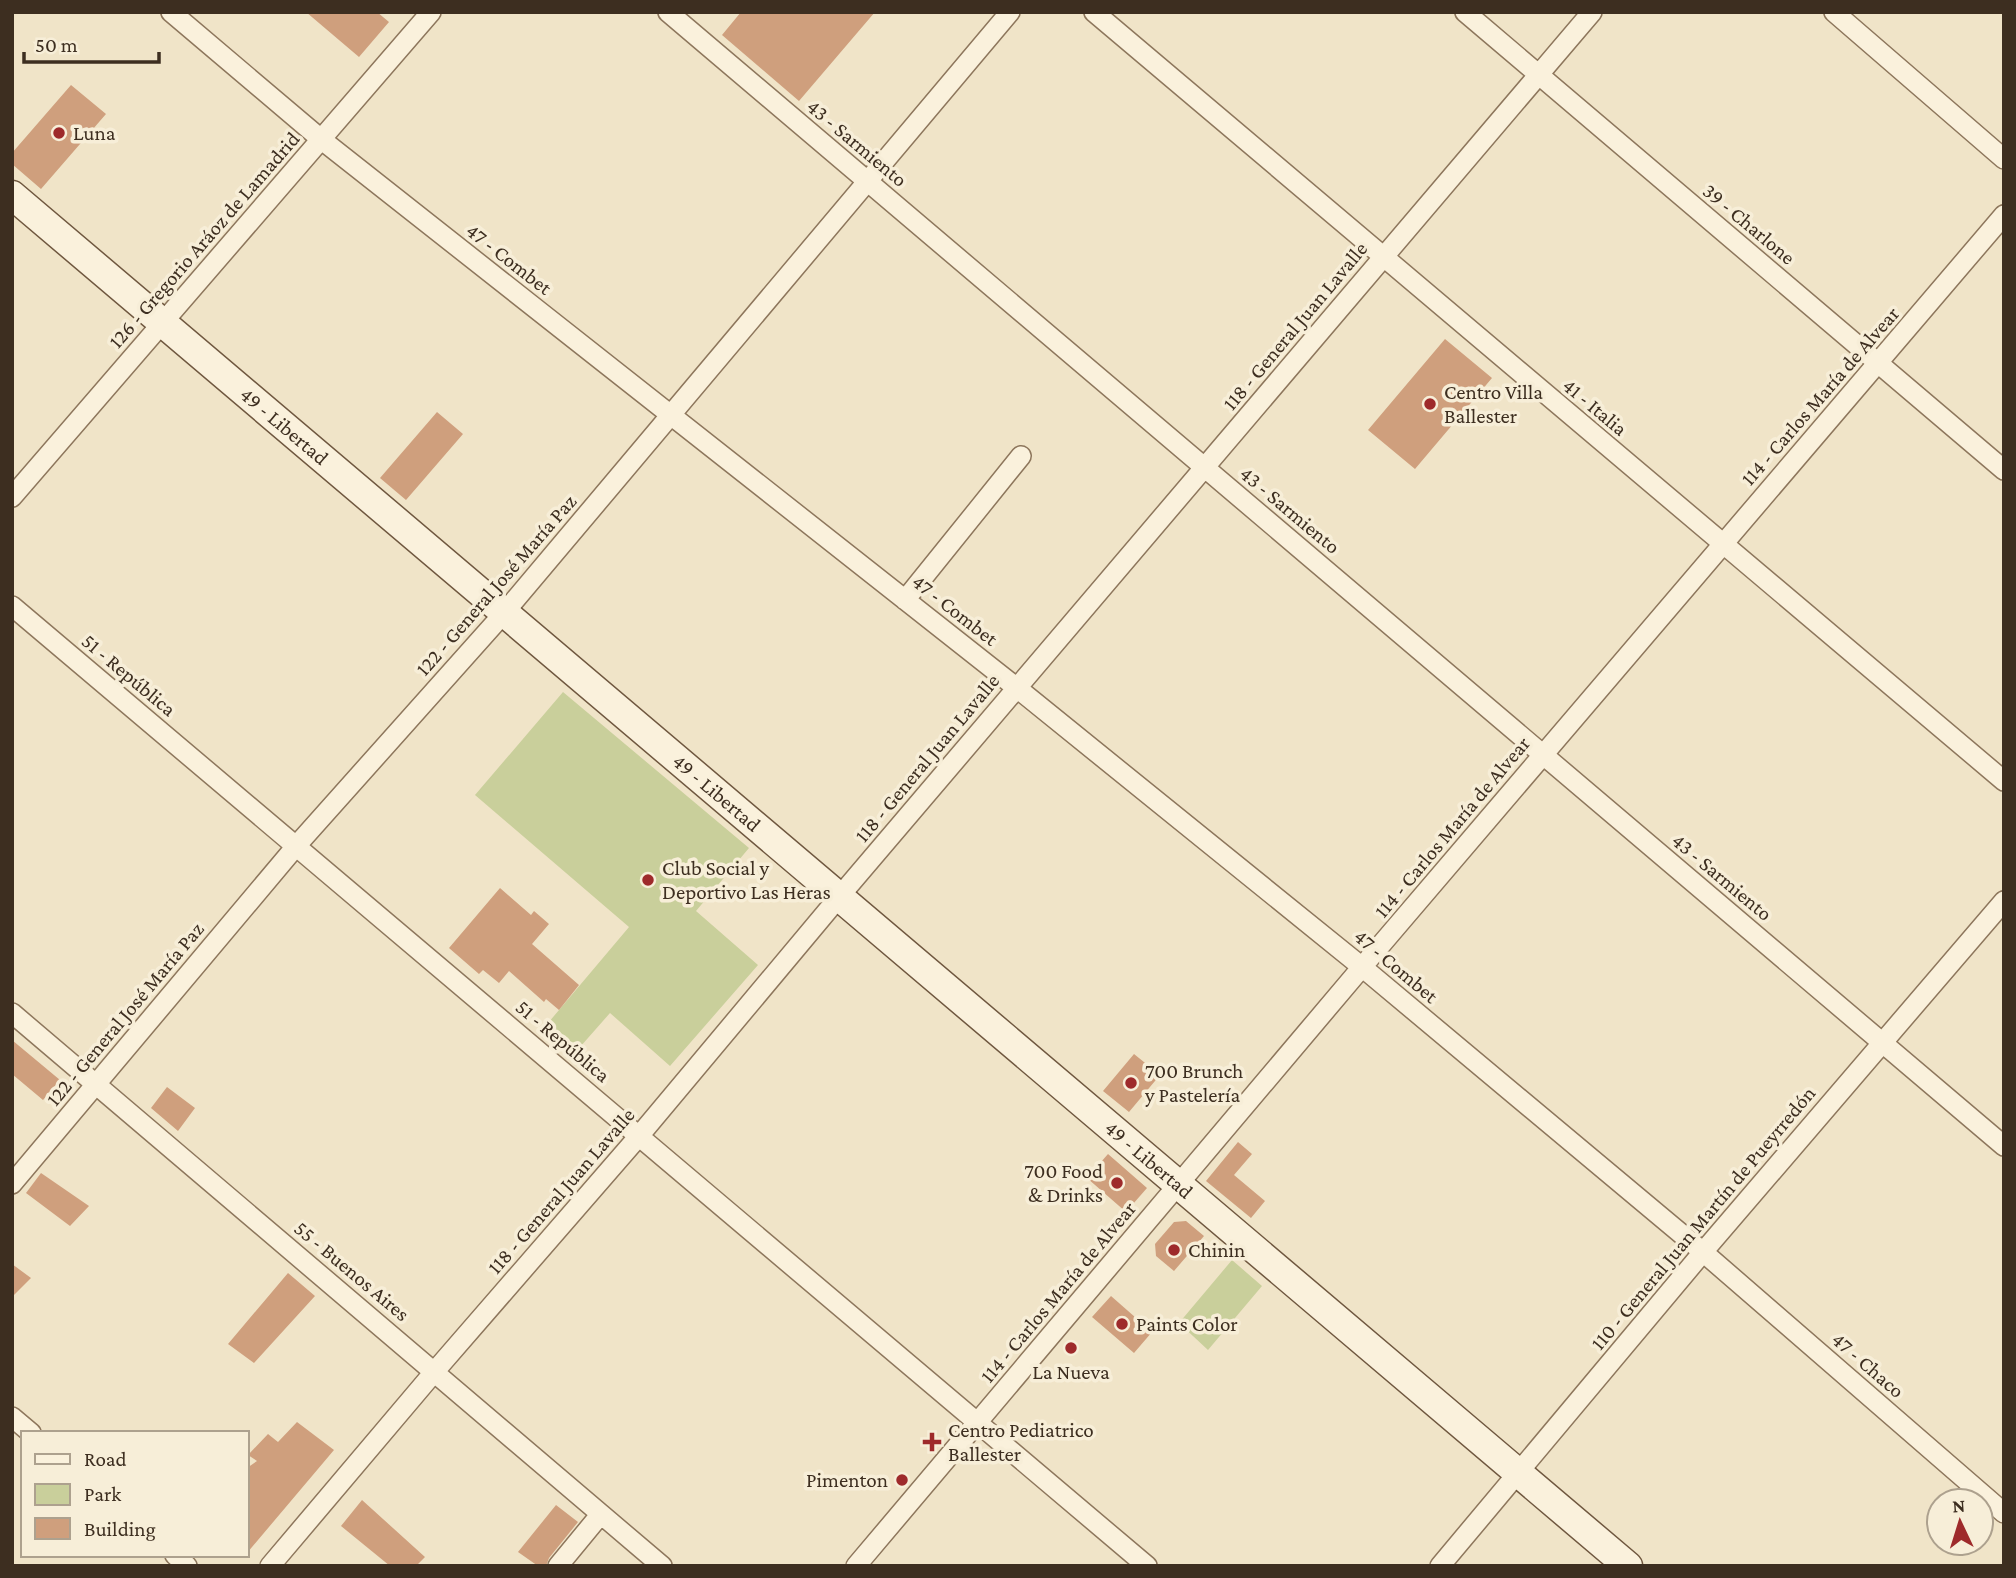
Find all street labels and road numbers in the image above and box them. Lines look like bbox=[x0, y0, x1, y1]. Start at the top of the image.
street label: 43 - Sarmiento bbox=[802, 94, 912, 192]
street label: 126 - Gregorio Aráoz de Lamadrid bbox=[104, 127, 304, 353]
street label: 39 - Charlone bbox=[1698, 178, 1800, 270]
street label: 47 - Combet bbox=[461, 218, 557, 300]
street label: 118 - General Juan Lavalle bbox=[1218, 237, 1372, 415]
street label: 114 - Carlos María de Alvear bbox=[1736, 301, 1905, 490]
street label: 41 - Italia bbox=[1558, 373, 1632, 441]
street label: 49 - Libertad bbox=[235, 382, 333, 470]
street label: 43 - Sarmiento bbox=[1235, 461, 1345, 559]
street label: 122 - General José María Paz bbox=[411, 489, 581, 681]
street label: 47 - Combet bbox=[907, 569, 1003, 651]
street label: 51 - República bbox=[77, 629, 181, 721]
street label: 118 - General Juan Lavalle bbox=[850, 669, 1004, 847]
street label: 114 - Carlos María de Alvear bbox=[1369, 731, 1535, 922]
street label: 49 - Libertad bbox=[668, 749, 765, 837]
street label: 43 - Sarmiento bbox=[1667, 828, 1777, 926]
street label: 122 - General José María Paz bbox=[41, 917, 209, 1111]
street label: 47 - Combet bbox=[1349, 924, 1444, 1009]
street label: 51 - República bbox=[511, 995, 615, 1087]
street label: 110 - General Juan Martín de Pueyrredón bbox=[1586, 1081, 1820, 1355]
street label: 118 - General Juan Lavalle bbox=[482, 1103, 640, 1279]
street label: 49 - Libertad bbox=[1100, 1116, 1198, 1204]
street label: 114 - Carlos María de Alvear bbox=[975, 1196, 1141, 1387]
street label: 55 - Buenos Aires bbox=[290, 1216, 414, 1326]
street label: 47 - Chaco bbox=[1827, 1327, 1909, 1403]

